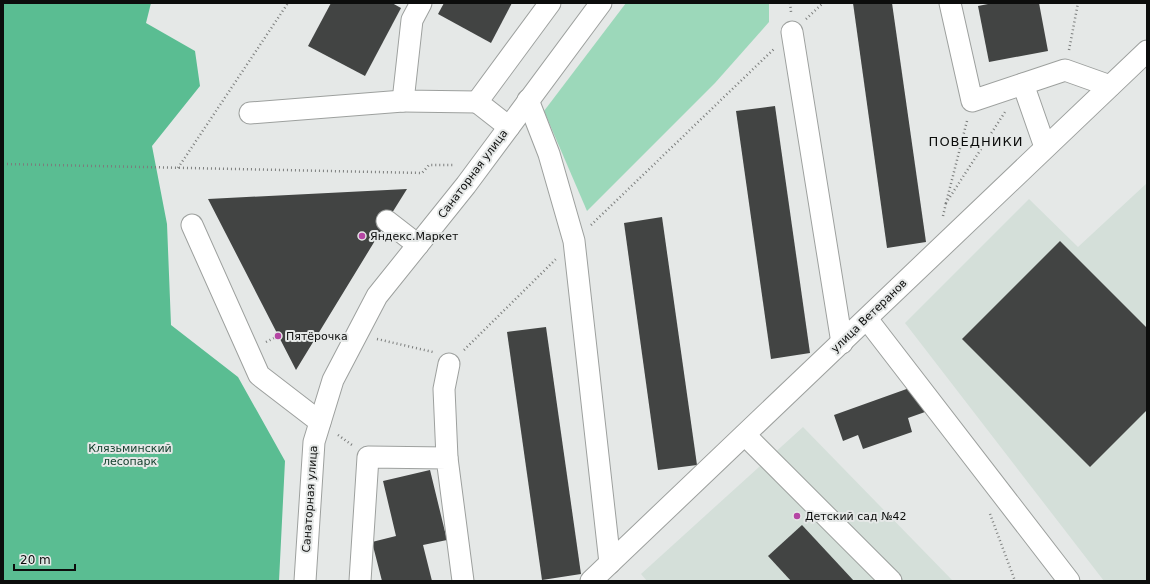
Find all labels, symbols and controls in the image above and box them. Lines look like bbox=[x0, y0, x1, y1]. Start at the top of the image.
street label: Санаторная улица bbox=[435, 127, 511, 221]
district label: ПОВЕДНИКИ bbox=[929, 134, 1023, 149]
place label: Яндекс.Маркет bbox=[370, 230, 459, 243]
marker: Яндекс.Маркет bbox=[357, 231, 367, 241]
street label: улица Ветеранов bbox=[829, 277, 909, 355]
place label: Пятёрочка bbox=[286, 330, 348, 343]
marker: Пятёрочка bbox=[273, 331, 283, 341]
park label: Клязьминский лесопарк bbox=[88, 442, 172, 468]
street label: Санаторная улица bbox=[300, 445, 320, 553]
place label: Детский сад №42 bbox=[805, 510, 907, 523]
marker: Детский сад №42 bbox=[792, 511, 802, 521]
scale bar bbox=[14, 546, 75, 572]
text: 20 m bbox=[20, 553, 51, 567]

